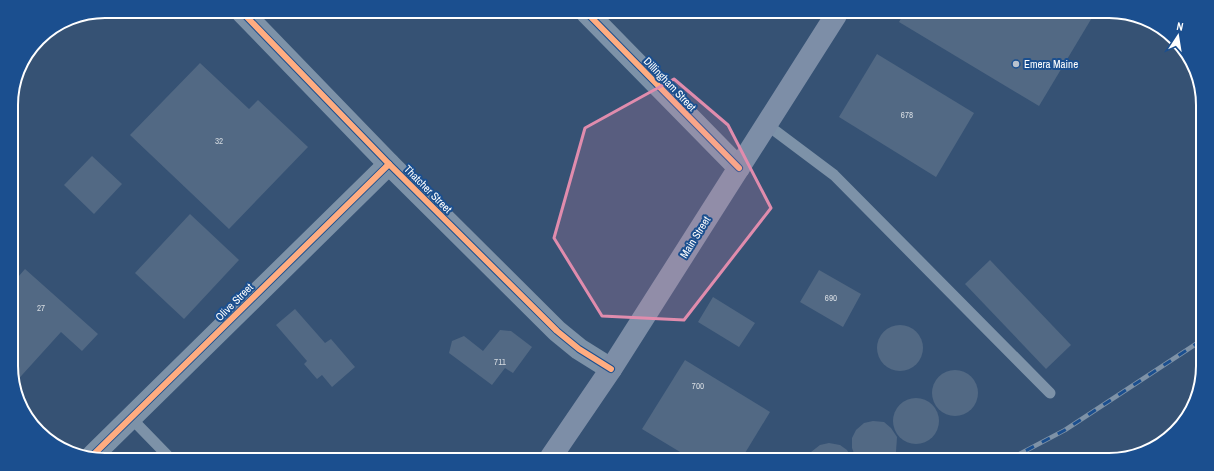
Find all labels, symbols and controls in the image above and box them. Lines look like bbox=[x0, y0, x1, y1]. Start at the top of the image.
north arrow bbox=[1158, 16, 1198, 56]
text: N bbox=[1175, 19, 1185, 34]
street label: Dillingham Street bbox=[641, 54, 700, 114]
place label: Emera Maine bbox=[1024, 57, 1078, 71]
marker: Emera Maine bbox=[1011, 59, 1021, 69]
house number: 678 bbox=[901, 109, 913, 121]
house number: 32 bbox=[215, 135, 223, 147]
street label: Thatcher Street bbox=[401, 162, 455, 216]
street label: Main Street bbox=[677, 213, 714, 260]
street label: Olive Street bbox=[212, 280, 256, 324]
house number: 690 bbox=[825, 292, 837, 304]
house number: 27 bbox=[37, 302, 45, 314]
house number: 711 bbox=[494, 356, 506, 368]
house number: 700 bbox=[692, 380, 704, 392]

